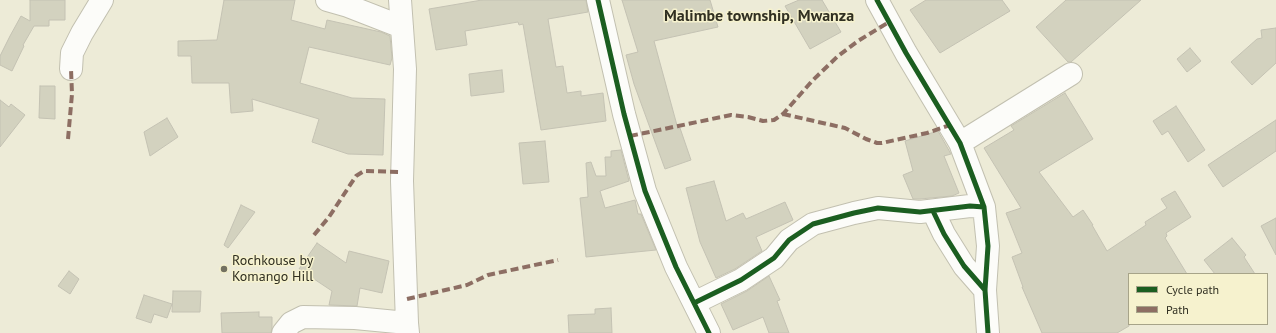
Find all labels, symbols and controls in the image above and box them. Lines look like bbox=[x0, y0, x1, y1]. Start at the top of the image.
district label: Malimbe township, Mwanza bbox=[664, 6, 854, 26]
place label: Rochkouse by Komango Hill bbox=[232, 253, 313, 286]
marker: Rochkouse by Komango Hill bbox=[219, 264, 229, 274]
legend bbox=[1128, 273, 1268, 325]
text: Cycle path bbox=[1166, 282, 1219, 297]
text: Path bbox=[1166, 302, 1189, 317]

